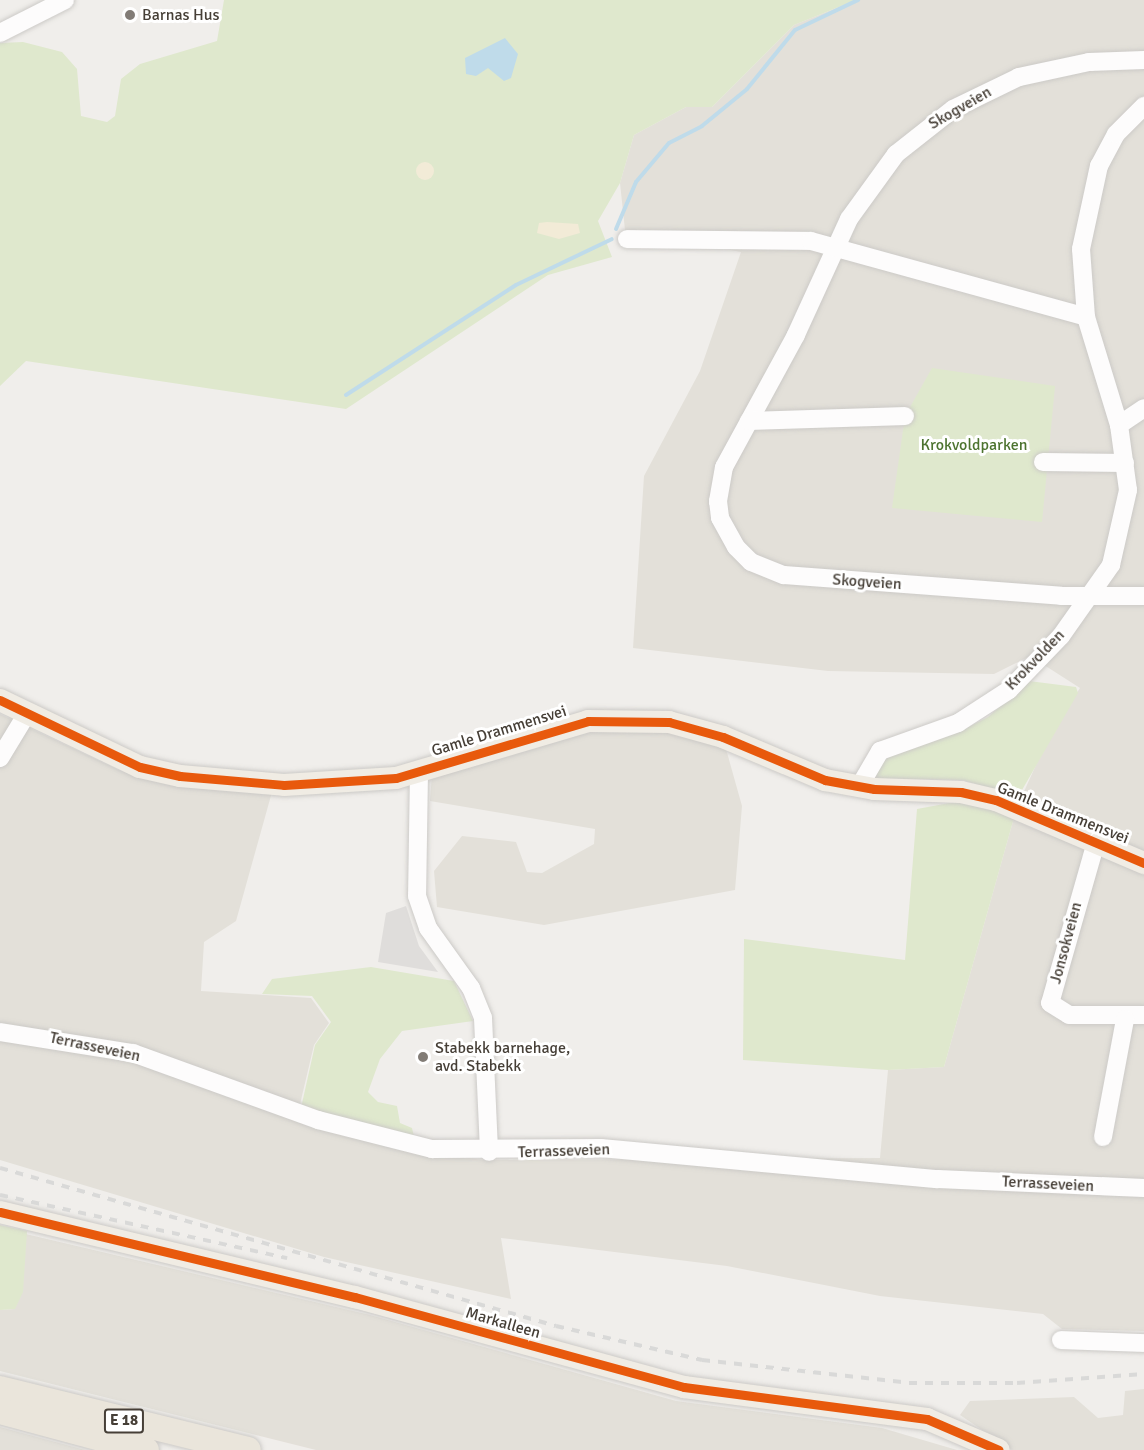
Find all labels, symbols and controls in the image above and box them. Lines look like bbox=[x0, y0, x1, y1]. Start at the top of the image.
place label: Barnas Hus bbox=[142, 5, 220, 25]
marker: Barnas Hus bbox=[123, 8, 137, 22]
street label: Skogveien bbox=[925, 82, 995, 134]
park label: Krokvoldparken bbox=[921, 435, 1027, 455]
street label: Skogveien bbox=[832, 570, 902, 594]
street label: Krokvolden bbox=[1001, 626, 1069, 694]
street label: Gamle Drammensvei bbox=[429, 701, 569, 761]
street label: Gamle Drammensvei bbox=[994, 778, 1132, 848]
street label: Jonsokveien bbox=[1046, 900, 1086, 986]
street label: Terrasseveien bbox=[48, 1028, 142, 1066]
place label: Stabekk barnehage, avd. Stabekk bbox=[435, 1038, 570, 1076]
marker: Stabekk barnehage, avd. Stabekk bbox=[416, 1050, 430, 1064]
street label: Terrasseveien bbox=[518, 1140, 610, 1162]
street label: Terrasseveien bbox=[1001, 1172, 1095, 1196]
street label: Markalleen bbox=[463, 1303, 543, 1343]
road number: E 18 bbox=[103, 1409, 145, 1433]

